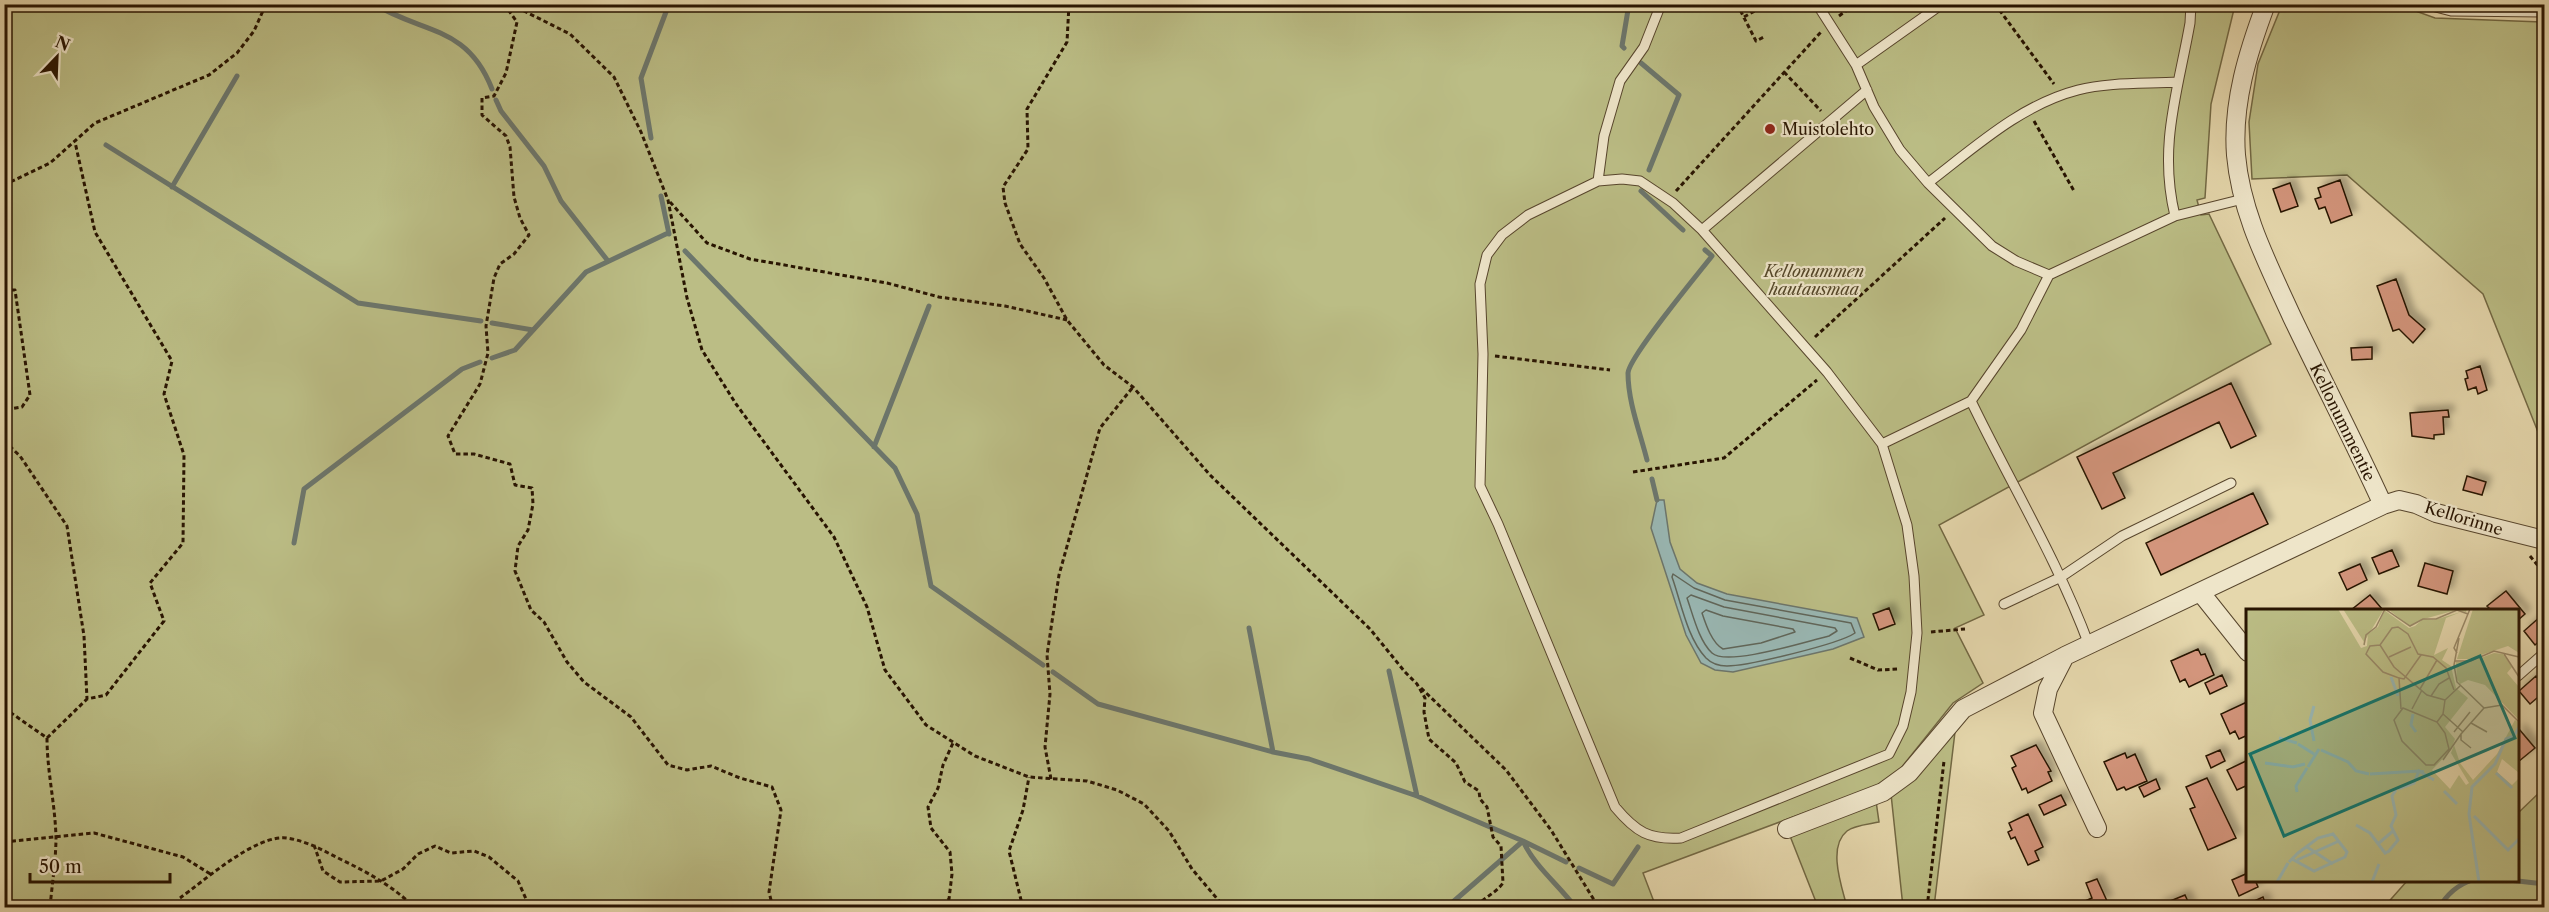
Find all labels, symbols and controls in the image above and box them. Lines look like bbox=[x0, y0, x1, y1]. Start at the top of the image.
north arrow bbox=[27, 27, 87, 87]
text: N bbox=[53, 31, 73, 55]
place label: Muistolehto bbox=[1782, 119, 1874, 139]
marker: Muistolehto bbox=[1763, 122, 1777, 136]
park label: Kellonummen hautausmaa bbox=[1762, 261, 1864, 299]
street label: Kellonummentie bbox=[2306, 360, 2380, 484]
street label: Kellorinne bbox=[2422, 497, 2506, 539]
inset map bbox=[2246, 609, 2519, 882]
scale bar bbox=[30, 846, 170, 884]
text: 50 m bbox=[39, 856, 82, 878]

